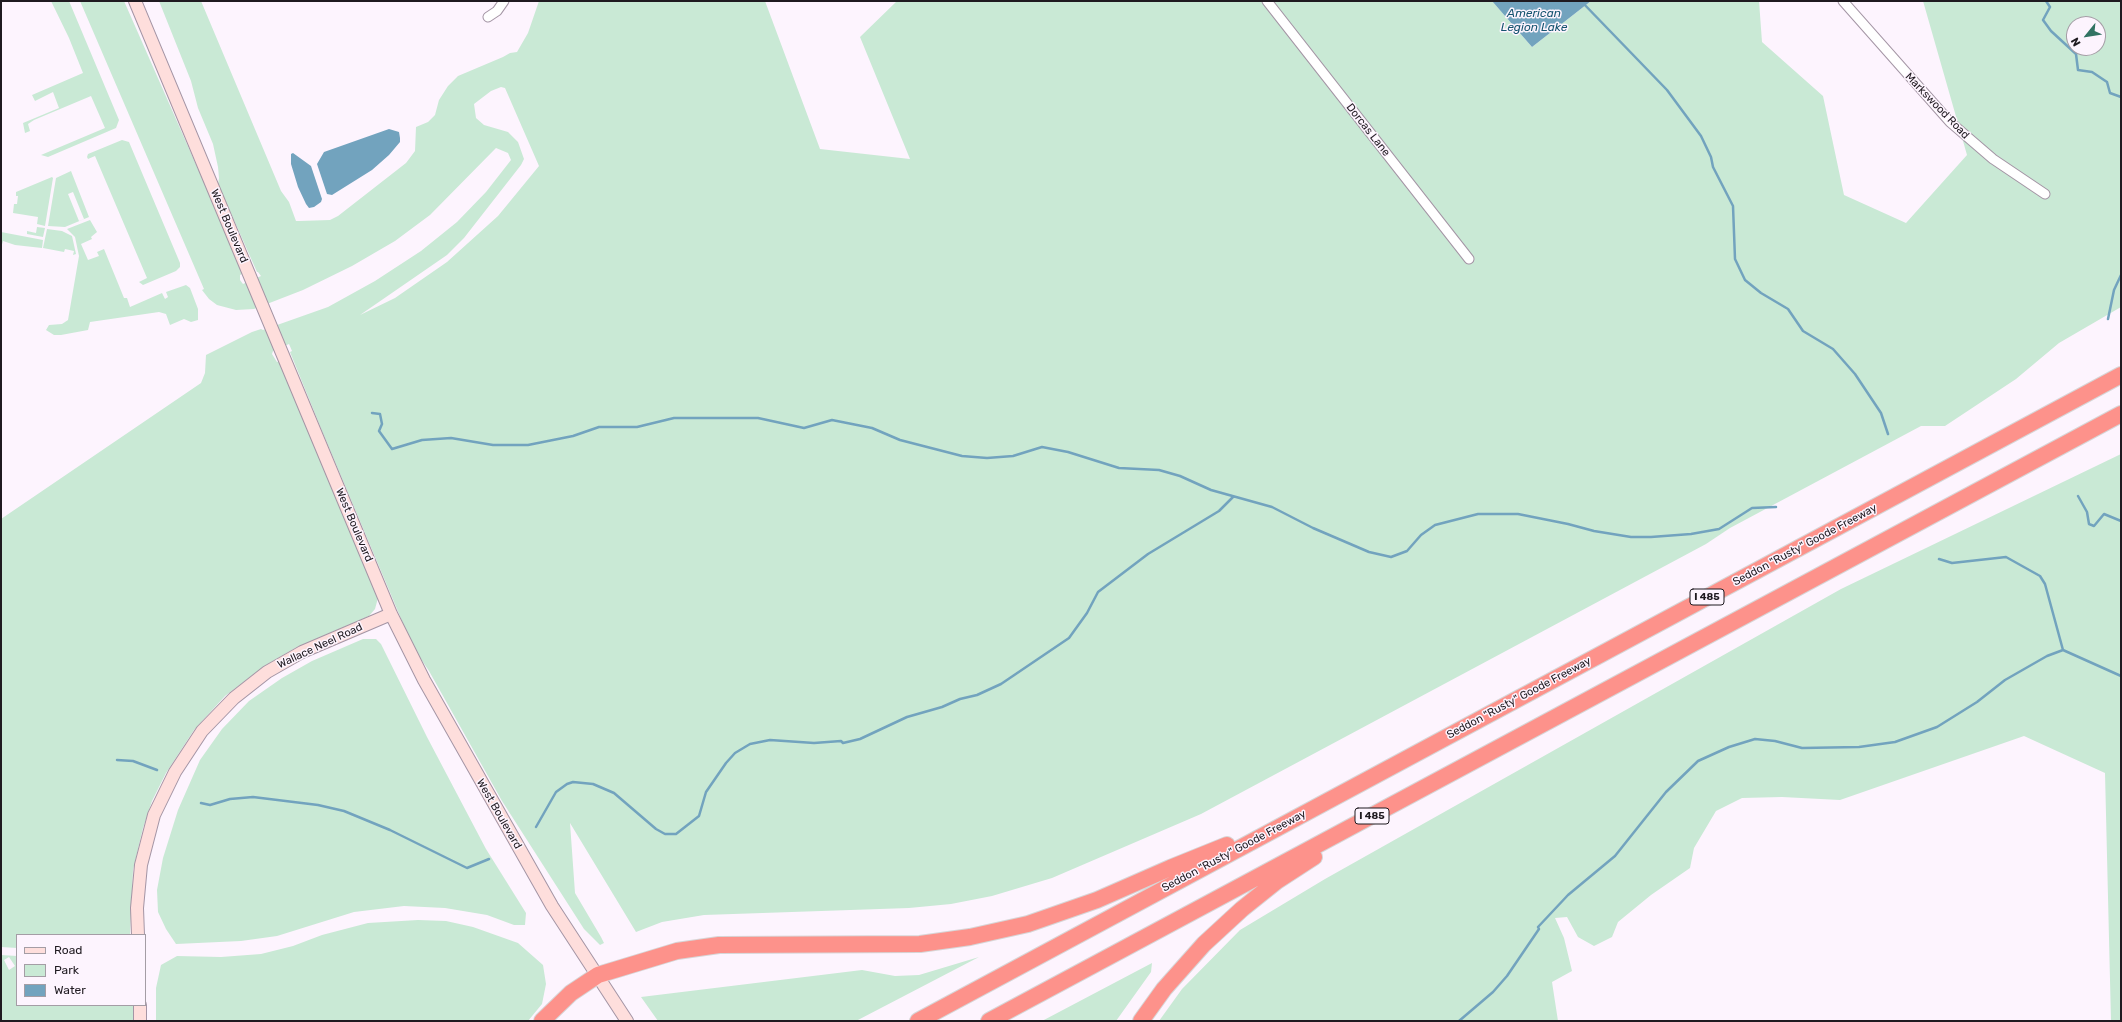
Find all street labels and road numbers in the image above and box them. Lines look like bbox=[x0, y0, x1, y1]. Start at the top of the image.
street label: Markswood Road bbox=[1902, 70, 1972, 142]
street label: Dorcas Lane bbox=[1343, 101, 1393, 159]
street label: West Boulevard bbox=[208, 187, 250, 265]
street label: West Boulevard bbox=[333, 486, 375, 564]
street label: Seddon "Rusty" Goode Freeway bbox=[1731, 501, 1879, 589]
road number: I 485 bbox=[1690, 589, 1724, 605]
street label: Wallace Neel Road bbox=[275, 620, 365, 672]
street label: Seddon "Rusty" Goode Freeway bbox=[1445, 654, 1593, 742]
street label: West Boulevard bbox=[474, 777, 524, 851]
street label: Seddon "Rusty" Goode Freeway bbox=[1160, 807, 1308, 895]
road number: I 485 bbox=[1355, 808, 1389, 824]

